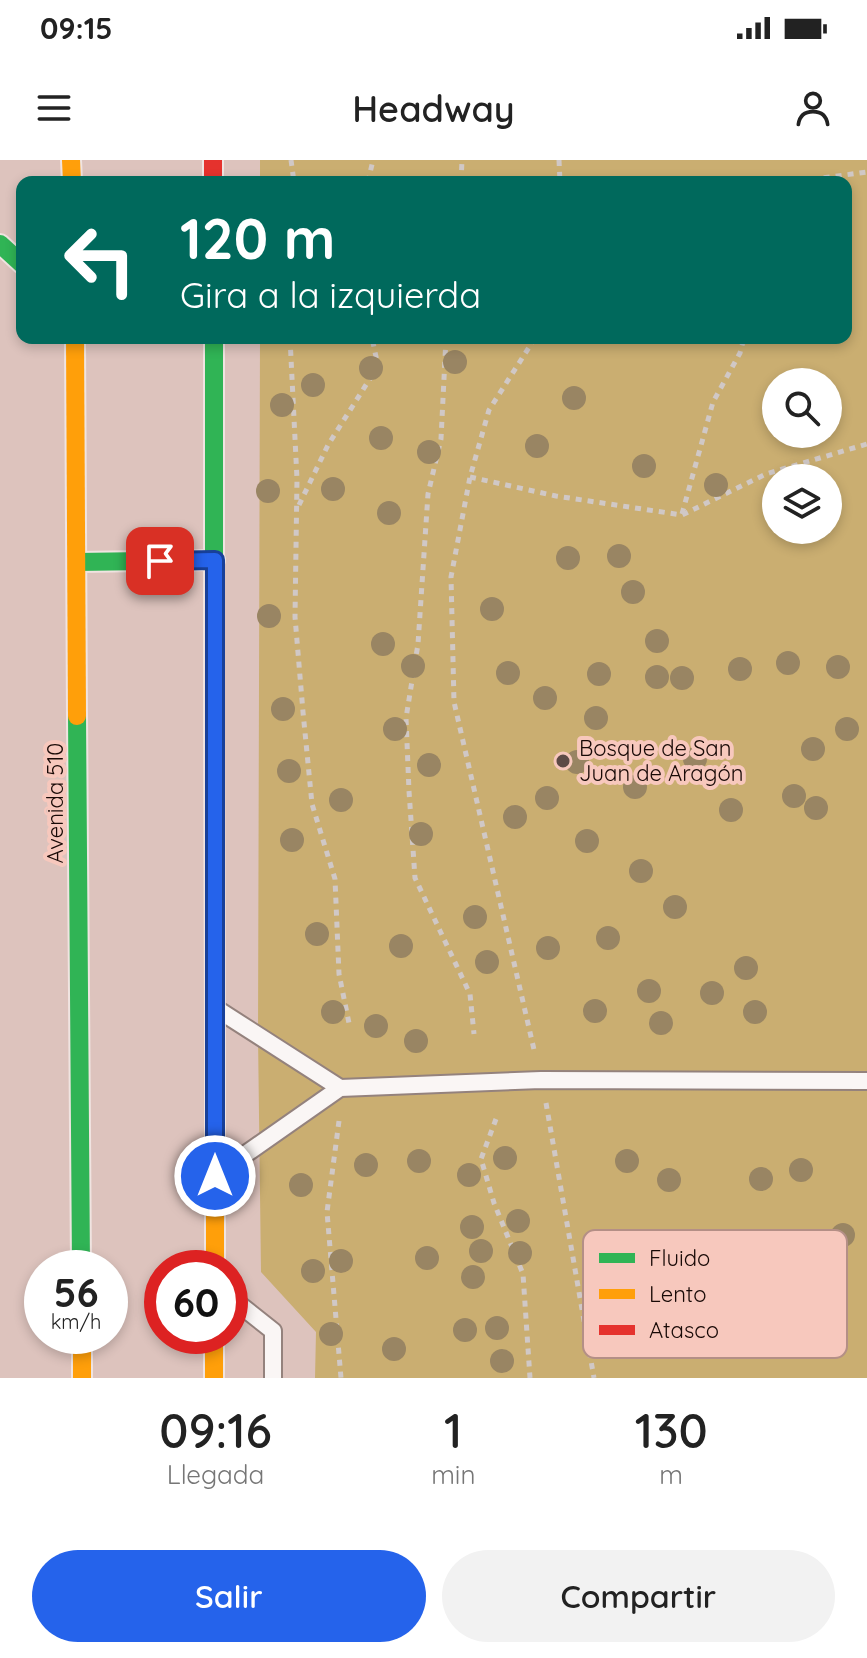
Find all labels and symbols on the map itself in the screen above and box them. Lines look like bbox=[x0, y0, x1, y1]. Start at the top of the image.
pin bbox=[126, 527, 194, 595]
place label: Bosque de San Juan de Aragón bbox=[579, 734, 743, 787]
street label: Avenida 510 bbox=[41, 743, 69, 863]
marker: Bosque de San Juan de Aragón bbox=[554, 752, 572, 770]
position arrow bbox=[173, 1134, 257, 1218]
legend bbox=[583, 1230, 847, 1358]
text: Fluido bbox=[649, 1244, 710, 1272]
speed limit sign: 60 bbox=[144, 1250, 248, 1354]
text: Lento bbox=[649, 1280, 707, 1308]
text: Atasco bbox=[649, 1316, 719, 1344]

